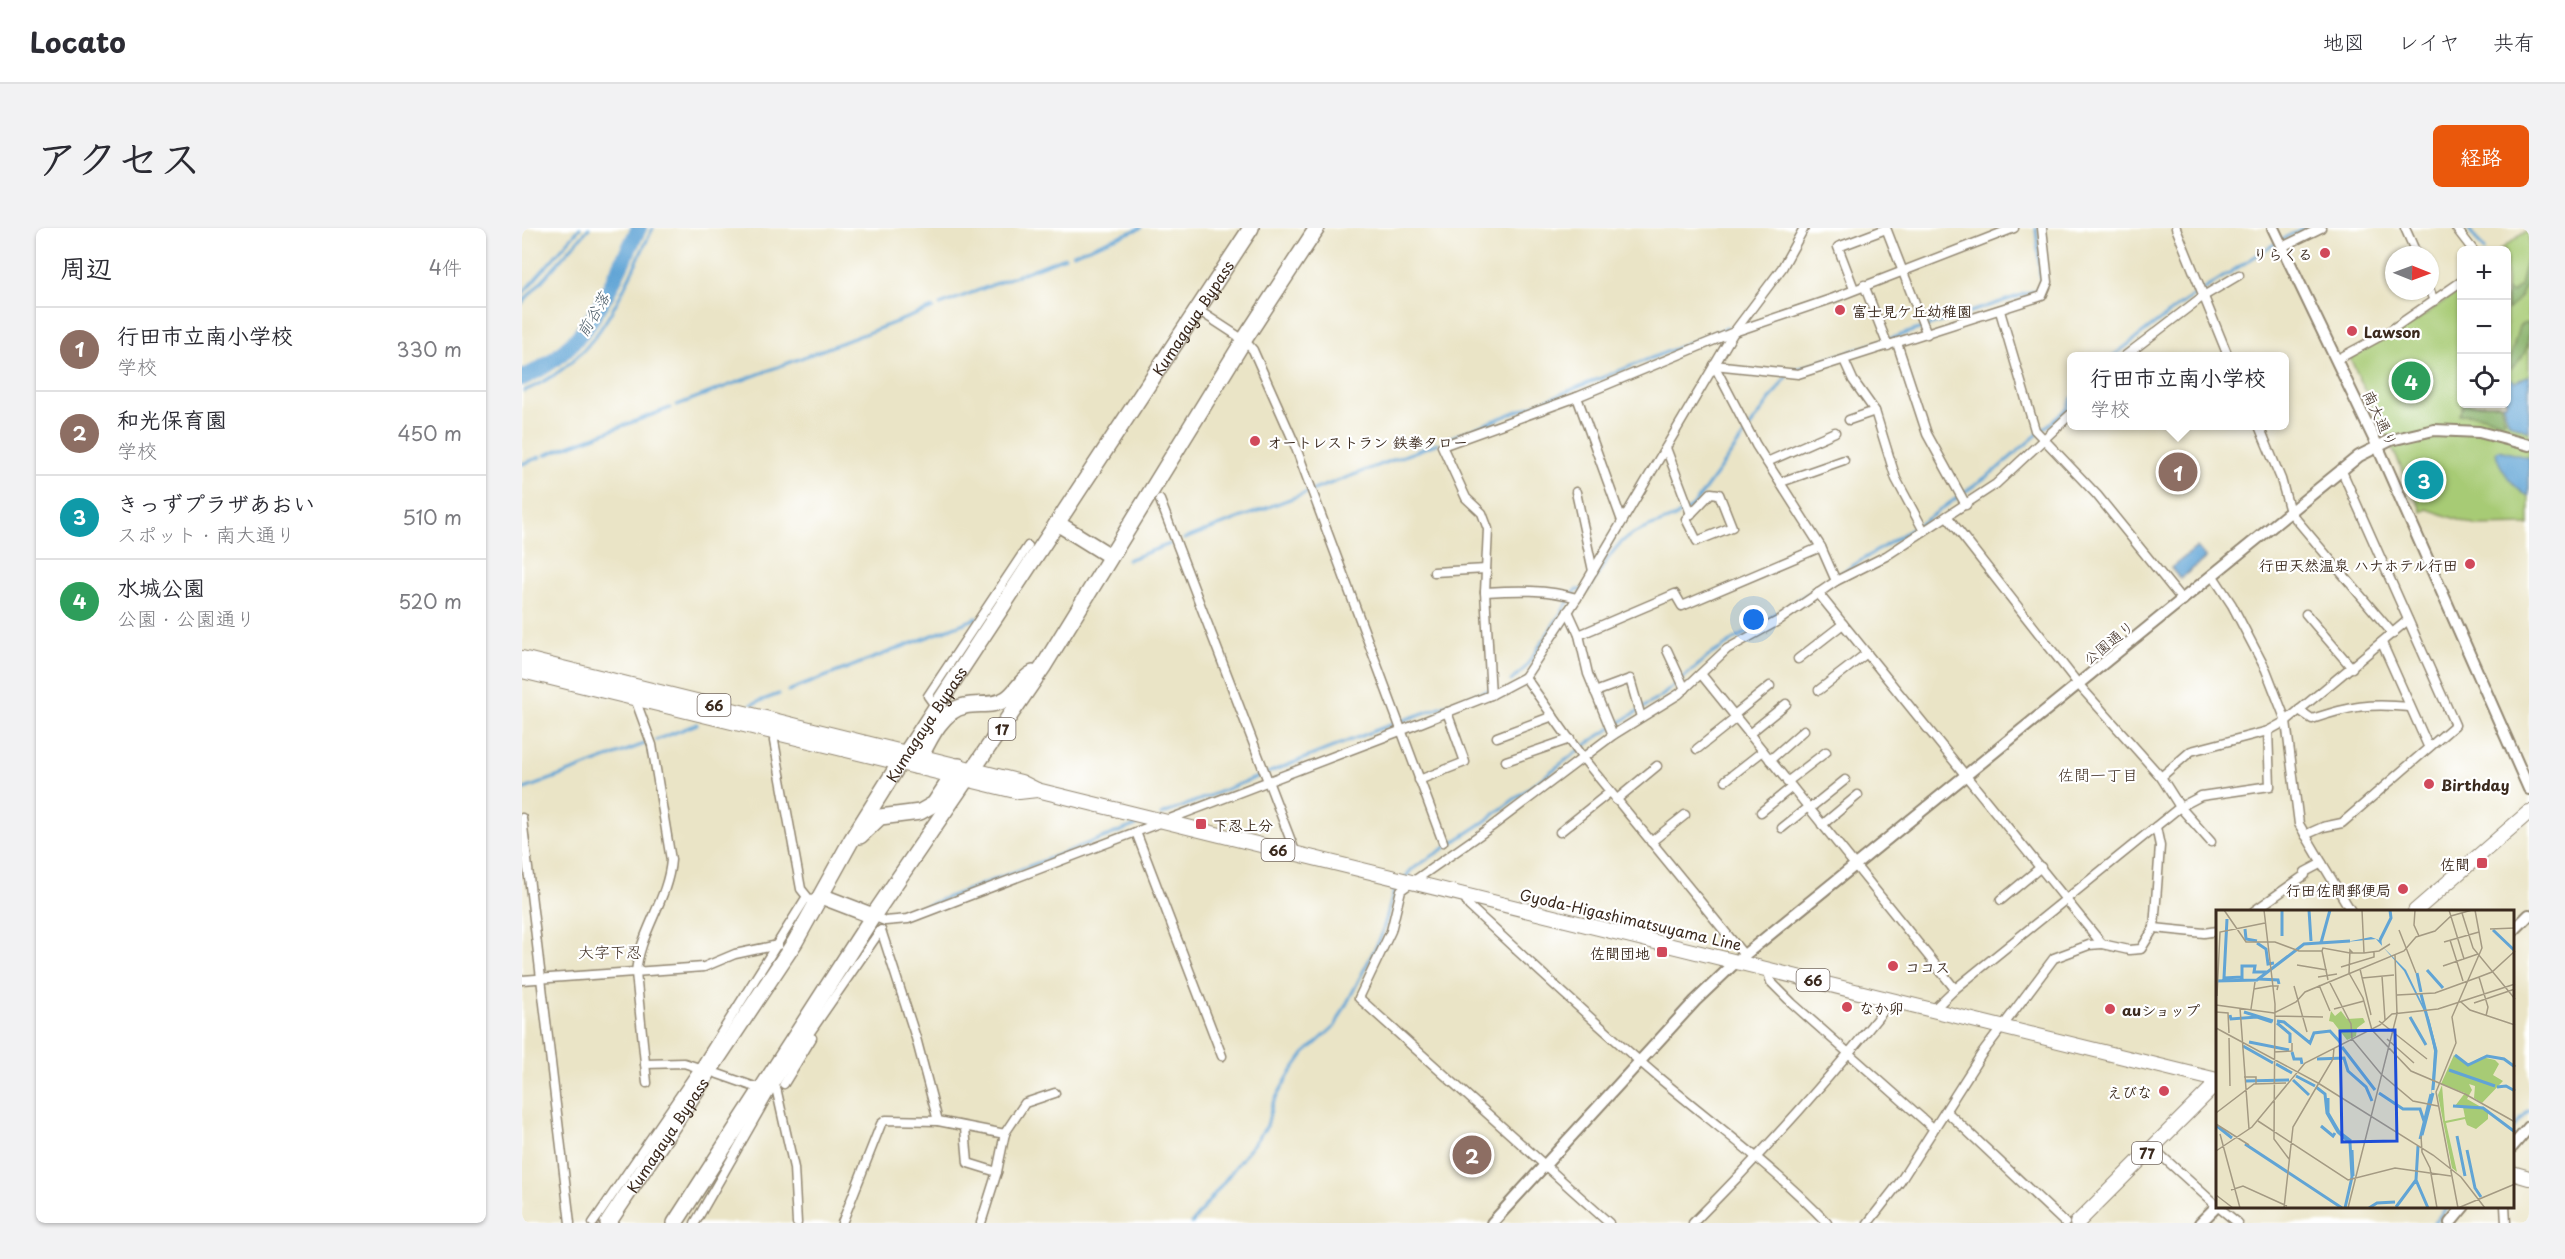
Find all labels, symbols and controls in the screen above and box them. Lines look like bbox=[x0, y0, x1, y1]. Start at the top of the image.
text: Locato bbox=[30, 20, 126, 63]
text: 地図 bbox=[2323, 25, 2365, 57]
text: レイヤ bbox=[2398, 25, 2460, 57]
text: 共有 bbox=[2493, 25, 2535, 57]
text: アクセス bbox=[36, 125, 201, 188]
button: 経路 bbox=[2433, 125, 2529, 187]
place label: りらくる bbox=[2253, 242, 2313, 265]
marker: りらくる bbox=[2318, 246, 2332, 260]
north arrow bbox=[2385, 246, 2439, 300]
map controls bbox=[2457, 246, 2511, 408]
button: + bbox=[2457, 246, 2511, 300]
text: 周辺 bbox=[60, 248, 112, 287]
text: 4件 bbox=[429, 252, 462, 282]
street label: Kumagaya Bypass bbox=[1146, 255, 1239, 380]
water label: 前谷落 bbox=[569, 286, 616, 341]
place label: 富士見ケ丘幼稚園 bbox=[1852, 299, 1972, 322]
button: − bbox=[2457, 300, 2511, 354]
marker: 富士見ケ丘幼稚園 bbox=[1833, 303, 1847, 317]
text: 行田市立南小学校 bbox=[117, 318, 293, 351]
place label: Lawson bbox=[2364, 320, 2421, 343]
marker: Lawson bbox=[2345, 324, 2359, 338]
text: 1 bbox=[75, 334, 84, 364]
text: 330 m bbox=[396, 334, 462, 364]
text: 学校 bbox=[117, 351, 157, 381]
popup bbox=[2067, 352, 2289, 430]
button: locate bbox=[2457, 354, 2511, 408]
pin: 4 bbox=[2392, 358, 2430, 404]
text: 行田市立南小学校 bbox=[2090, 360, 2266, 393]
street label: 南大通り bbox=[2358, 386, 2404, 450]
text: 学校 bbox=[2090, 393, 2130, 423]
text: 和光保育園 bbox=[117, 402, 227, 435]
text: 2 bbox=[72, 418, 87, 448]
text: 450 m bbox=[397, 418, 462, 448]
place label: オートレストラン 鉄拳タロー bbox=[1267, 430, 1468, 453]
marker: オートレストラン 鉄拳タロー bbox=[1248, 434, 1262, 448]
text: 学校 bbox=[117, 435, 157, 465]
pin: 1 bbox=[2158, 450, 2198, 494]
pin: 3 bbox=[2404, 458, 2444, 502]
text: きっずプラザあおい bbox=[117, 486, 315, 519]
text: 3 bbox=[73, 502, 86, 532]
text: 510 m bbox=[402, 502, 462, 532]
text: スポット · 南大通り bbox=[117, 519, 296, 549]
place label: 行田天然温泉 ハナホテル行田 bbox=[2259, 553, 2458, 576]
marker: 行田天然温泉 ハナホテル行田 bbox=[2463, 557, 2477, 571]
text: 水城公園 bbox=[117, 570, 205, 603]
text: 4 bbox=[73, 586, 86, 616]
text: 520 m bbox=[398, 586, 462, 616]
text: 公園 · 公園通り bbox=[117, 603, 256, 633]
your location bbox=[1739, 605, 1768, 634]
street label: 公園通り bbox=[2077, 614, 2139, 670]
street label: Kumagaya Bypass bbox=[879, 661, 972, 786]
road number: 66 bbox=[698, 694, 730, 716]
road number: 17 bbox=[988, 718, 1016, 740]
district label: 佐間一丁目 bbox=[2058, 762, 2138, 786]
place label: Birthday bbox=[2441, 773, 2510, 796]
marker: Birthday bbox=[2422, 777, 2436, 791]
place label: 下忍上分 bbox=[1213, 813, 1273, 836]
marker: 下忍上分 bbox=[1194, 817, 1208, 831]
road number: 66 bbox=[1262, 839, 1294, 861]
place label: 佐間 bbox=[2440, 852, 2470, 875]
marker: 佐間 bbox=[2475, 856, 2489, 870]
place label: 行田佐間郵便局 bbox=[2286, 878, 2391, 901]
street label: Gyoda-Higashimatsuyama Line bbox=[1518, 882, 1744, 956]
marker: 行田佐間郵便局 bbox=[2396, 882, 2410, 896]
inset map bbox=[2216, 910, 2514, 1208]
district label: 大字下忍 bbox=[578, 939, 642, 963]
place label: 佐間団地 bbox=[1590, 941, 1650, 964]
marker: 佐間団地 bbox=[1655, 945, 1669, 959]
place label: ココス bbox=[1905, 955, 1950, 978]
marker: ココス bbox=[1886, 959, 1900, 973]
road number: 66 bbox=[1796, 969, 1830, 991]
place label: なか卯 bbox=[1859, 996, 1904, 1019]
place label: auショップ bbox=[2122, 998, 2200, 1021]
marker: なか卯 bbox=[1840, 1000, 1854, 1014]
marker: auショップ bbox=[2103, 1002, 2117, 1016]
street label: Kumagaya Bypass bbox=[620, 1073, 713, 1197]
place label: えびな bbox=[2107, 1080, 2152, 1103]
marker: えびな bbox=[2157, 1084, 2171, 1098]
pin: 2 bbox=[1452, 1132, 1492, 1178]
road number: 77 bbox=[2132, 1142, 2162, 1164]

